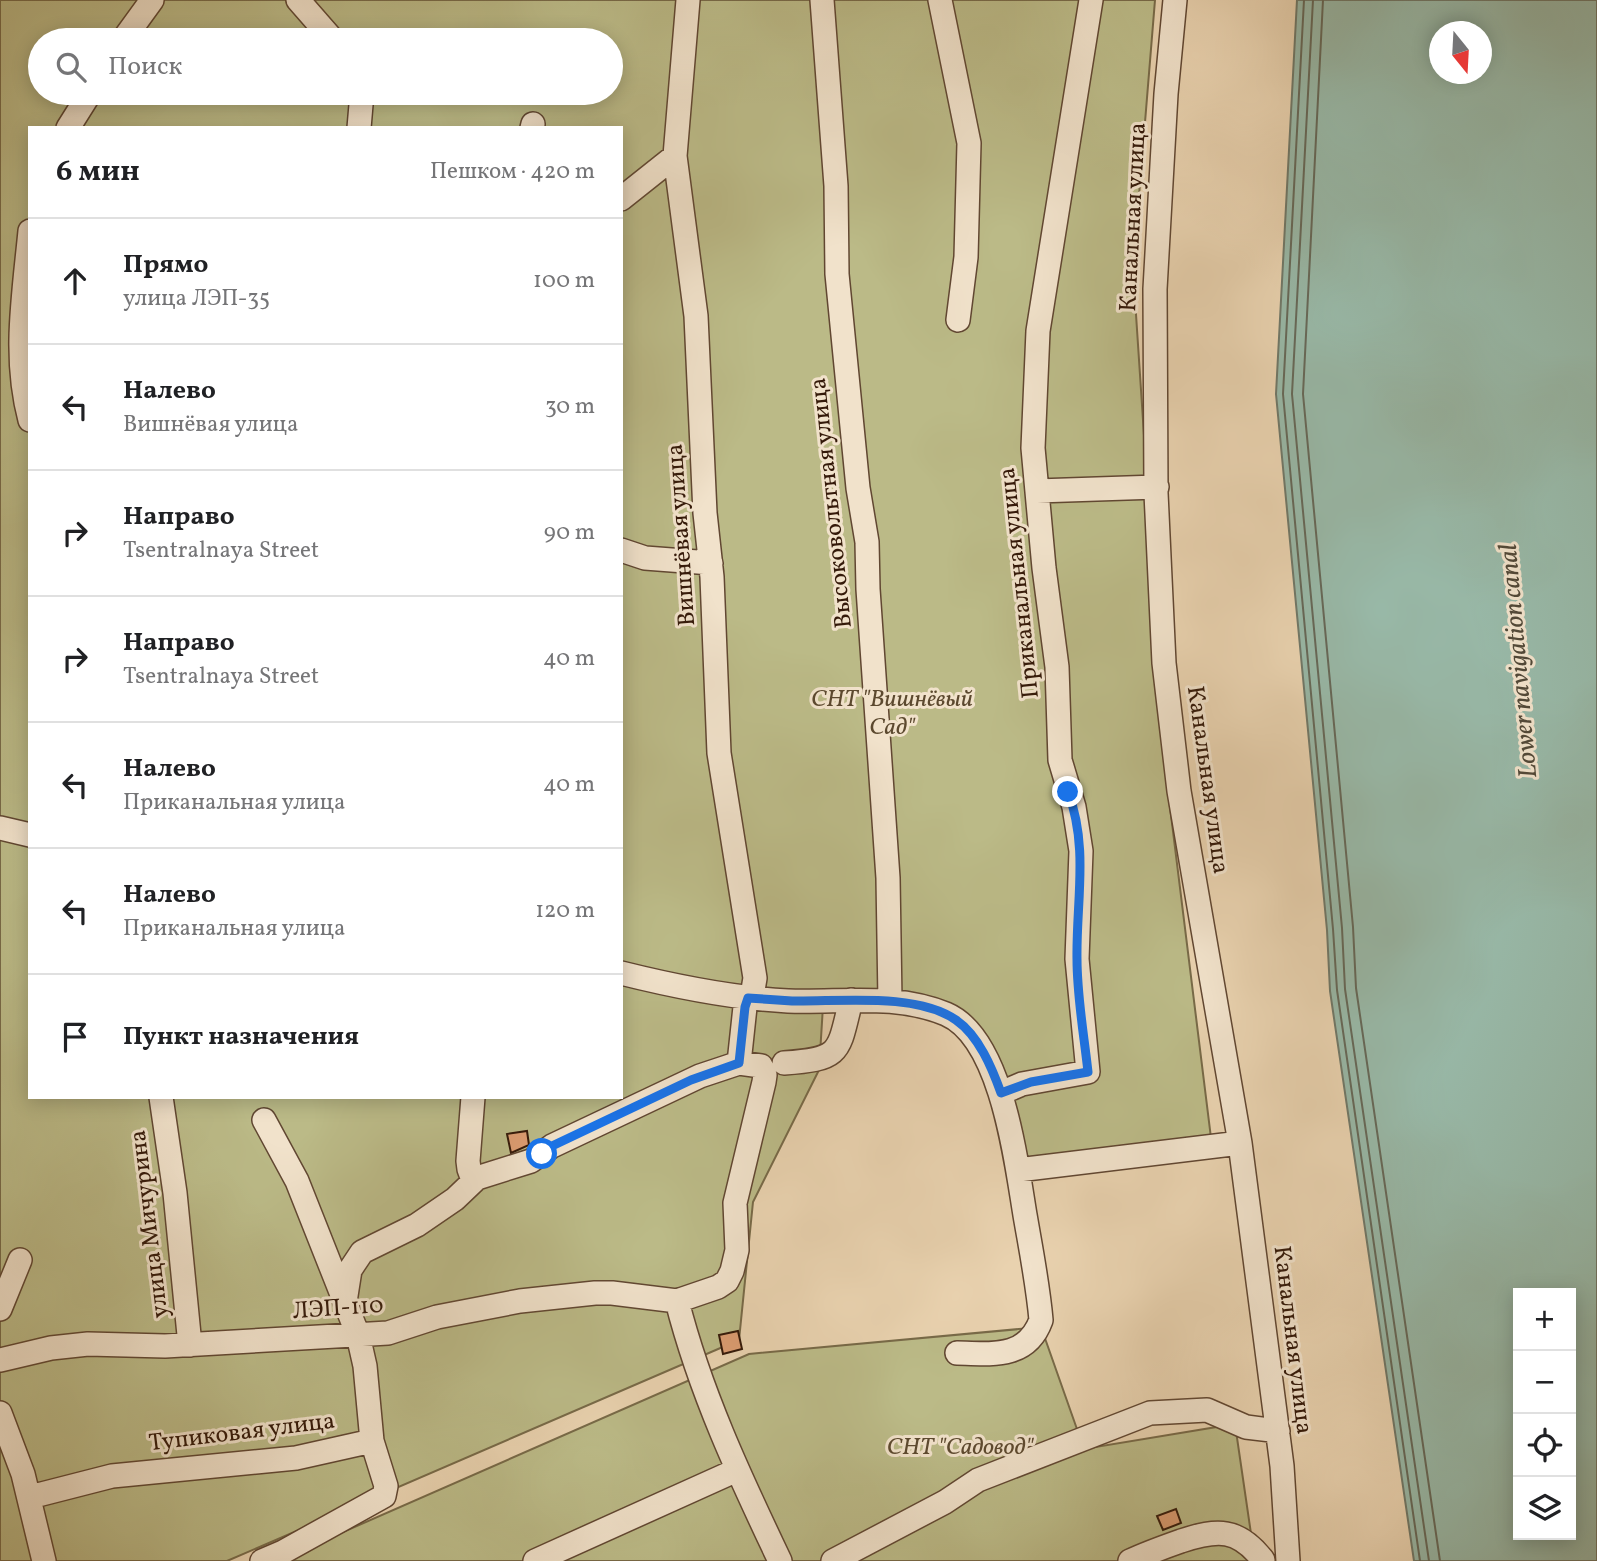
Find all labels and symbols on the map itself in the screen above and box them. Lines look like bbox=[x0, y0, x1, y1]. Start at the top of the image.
north arrow bbox=[1429, 21, 1492, 84]
street label: Канальная улица bbox=[1112, 121, 1156, 313]
street label: Высоковольтная улица bbox=[802, 376, 862, 630]
street label: Вишнёвая улица bbox=[659, 443, 705, 627]
street label: Приканальная улица bbox=[991, 466, 1049, 700]
water label: Lower navigation canal bbox=[1491, 542, 1547, 780]
park label: СНТ "Вишнёвый Сад" bbox=[811, 683, 973, 745]
street label: Канальная улица bbox=[1177, 684, 1237, 876]
route end bbox=[1052, 776, 1083, 807]
street label: улица Мичурина bbox=[122, 1128, 178, 1320]
route start bbox=[526, 1138, 557, 1169]
street label: Канальная улица bbox=[1264, 1244, 1320, 1436]
street label: ЛЭП-110 bbox=[291, 1289, 385, 1329]
street label: Тупиковая улица bbox=[147, 1405, 337, 1461]
park label: СНТ "Садовод" bbox=[887, 1431, 1034, 1465]

